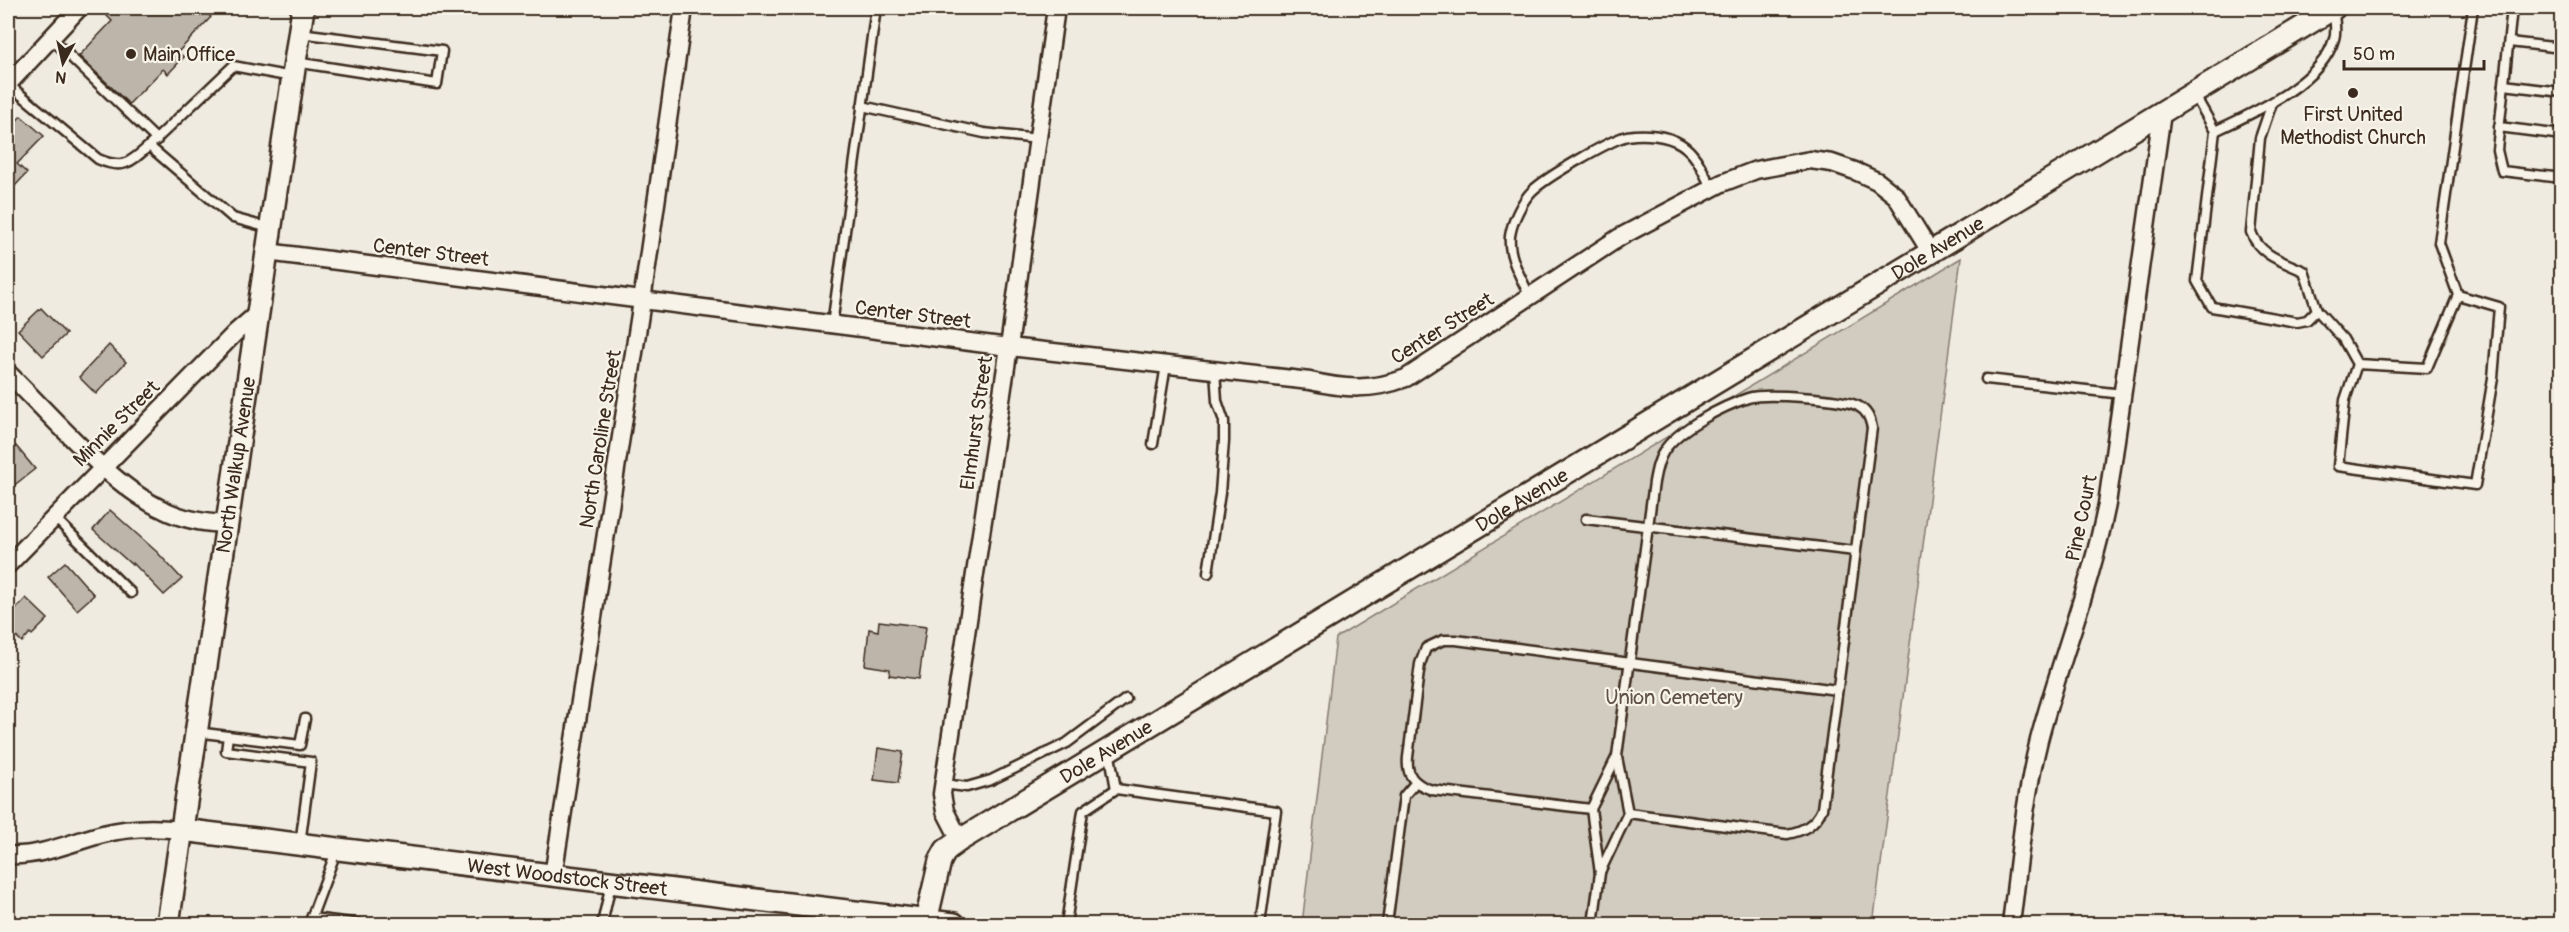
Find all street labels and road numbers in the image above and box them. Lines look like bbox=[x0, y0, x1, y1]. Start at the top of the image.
street label: Dole Avenue bbox=[1887, 211, 1989, 286]
street label: Center Street bbox=[372, 233, 491, 272]
street label: Center Street bbox=[1386, 286, 1499, 370]
street label: Center Street bbox=[854, 295, 973, 334]
street label: North Caroline Street bbox=[574, 347, 627, 530]
street label: Elmhurst Street bbox=[955, 354, 998, 492]
street label: Minnie Street bbox=[68, 374, 166, 472]
street label: North Walkup Avenue bbox=[211, 375, 262, 555]
street label: Dole Avenue bbox=[1471, 463, 1573, 538]
street label: Pine Court bbox=[2060, 471, 2103, 564]
street label: Dole Avenue bbox=[1055, 714, 1157, 790]
street label: West Woodstock Street bbox=[465, 853, 670, 902]

